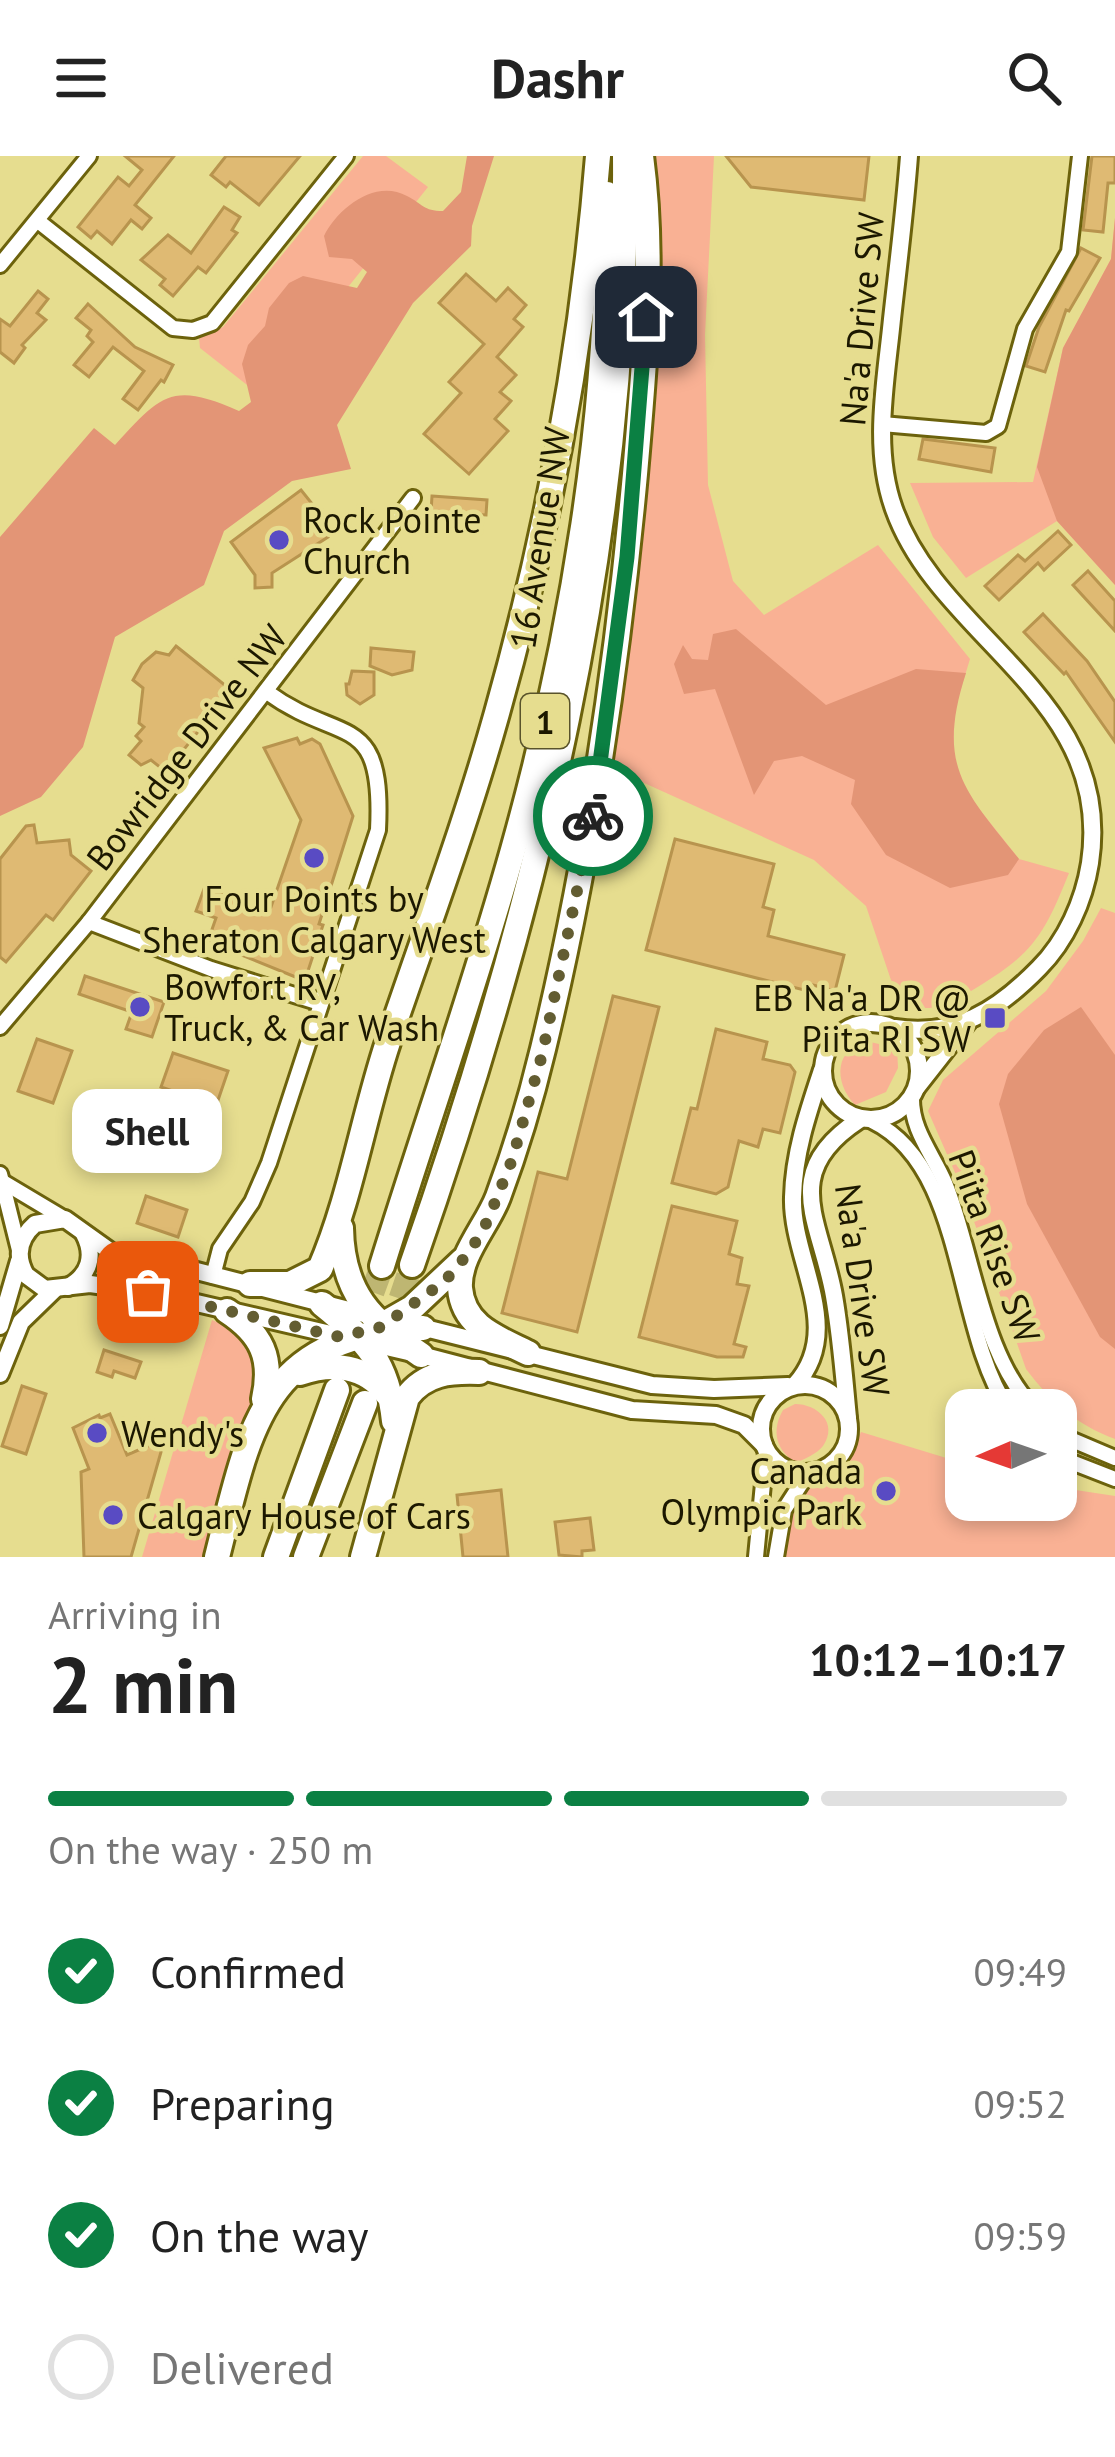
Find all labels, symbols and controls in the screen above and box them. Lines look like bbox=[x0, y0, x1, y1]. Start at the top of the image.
text: Dashr bbox=[491, 43, 624, 113]
icon: menu bbox=[48, 45, 114, 111]
icon: search bbox=[1001, 45, 1067, 111]
street label: Na'a Drive SW bbox=[828, 210, 894, 428]
pin bbox=[595, 266, 697, 368]
icon: home bbox=[613, 284, 679, 350]
street label: 16 Avenue NW bbox=[498, 424, 580, 652]
place label: Rock Pointe Church bbox=[303, 496, 482, 584]
marker: Rock Pointe Church bbox=[266, 527, 292, 553]
street label: Bowridge Drive NW bbox=[75, 614, 297, 879]
road number: 1 bbox=[521, 694, 569, 748]
courier bbox=[533, 756, 653, 876]
icon: bike bbox=[560, 783, 626, 849]
marker: Four Points by Sheraton Calgary West bbox=[301, 845, 327, 871]
place label: Four Points by Sheraton Calgary West bbox=[142, 875, 486, 963]
place label: Bowfort RV, Truck, & Car Wash bbox=[164, 963, 439, 1051]
place label: EB Na'a DR @ Piita RI SW bbox=[753, 974, 971, 1062]
marker: Bowfort RV, Truck, & Car Wash bbox=[127, 994, 153, 1020]
marker: EB Na'a DR @ Piita RI SW bbox=[982, 1005, 1008, 1031]
callout: Shell bbox=[73, 1088, 223, 1172]
text: Shell bbox=[105, 1105, 189, 1156]
street label: Piita Rise SW bbox=[938, 1143, 1052, 1349]
street label: Na'a Drive SW bbox=[825, 1181, 901, 1399]
pin bbox=[97, 1241, 199, 1343]
icon: bag bbox=[115, 1259, 181, 1325]
north arrow bbox=[945, 1389, 1077, 1521]
map controls bbox=[945, 1389, 1077, 1521]
place label: Wendy's bbox=[121, 1410, 244, 1457]
marker: Wendy's bbox=[84, 1420, 110, 1446]
place label: Canada Olympic Park bbox=[661, 1447, 862, 1535]
marker: Canada Olympic Park bbox=[873, 1478, 899, 1504]
place label: Calgary House of Cars bbox=[137, 1492, 471, 1539]
marker: Calgary House of Cars bbox=[100, 1502, 126, 1528]
text: Arriving in bbox=[48, 1589, 222, 1640]
text: 10:12–10:17 bbox=[809, 1630, 1067, 1688]
text: 2 min bbox=[48, 1634, 238, 1735]
text: On the way · 250 m bbox=[48, 1824, 373, 1875]
icon: check bbox=[48, 1938, 114, 2004]
text: Confirmed bbox=[150, 1942, 346, 2000]
text: 09:49 bbox=[973, 1946, 1067, 1997]
icon: check bbox=[48, 2070, 114, 2136]
text: Preparing bbox=[150, 2074, 335, 2132]
text: 09:52 bbox=[973, 2078, 1067, 2129]
icon: check bbox=[48, 2202, 114, 2268]
text: On the way bbox=[150, 2206, 369, 2264]
text: 09:59 bbox=[973, 2210, 1067, 2261]
text: Delivered bbox=[150, 2338, 334, 2396]

